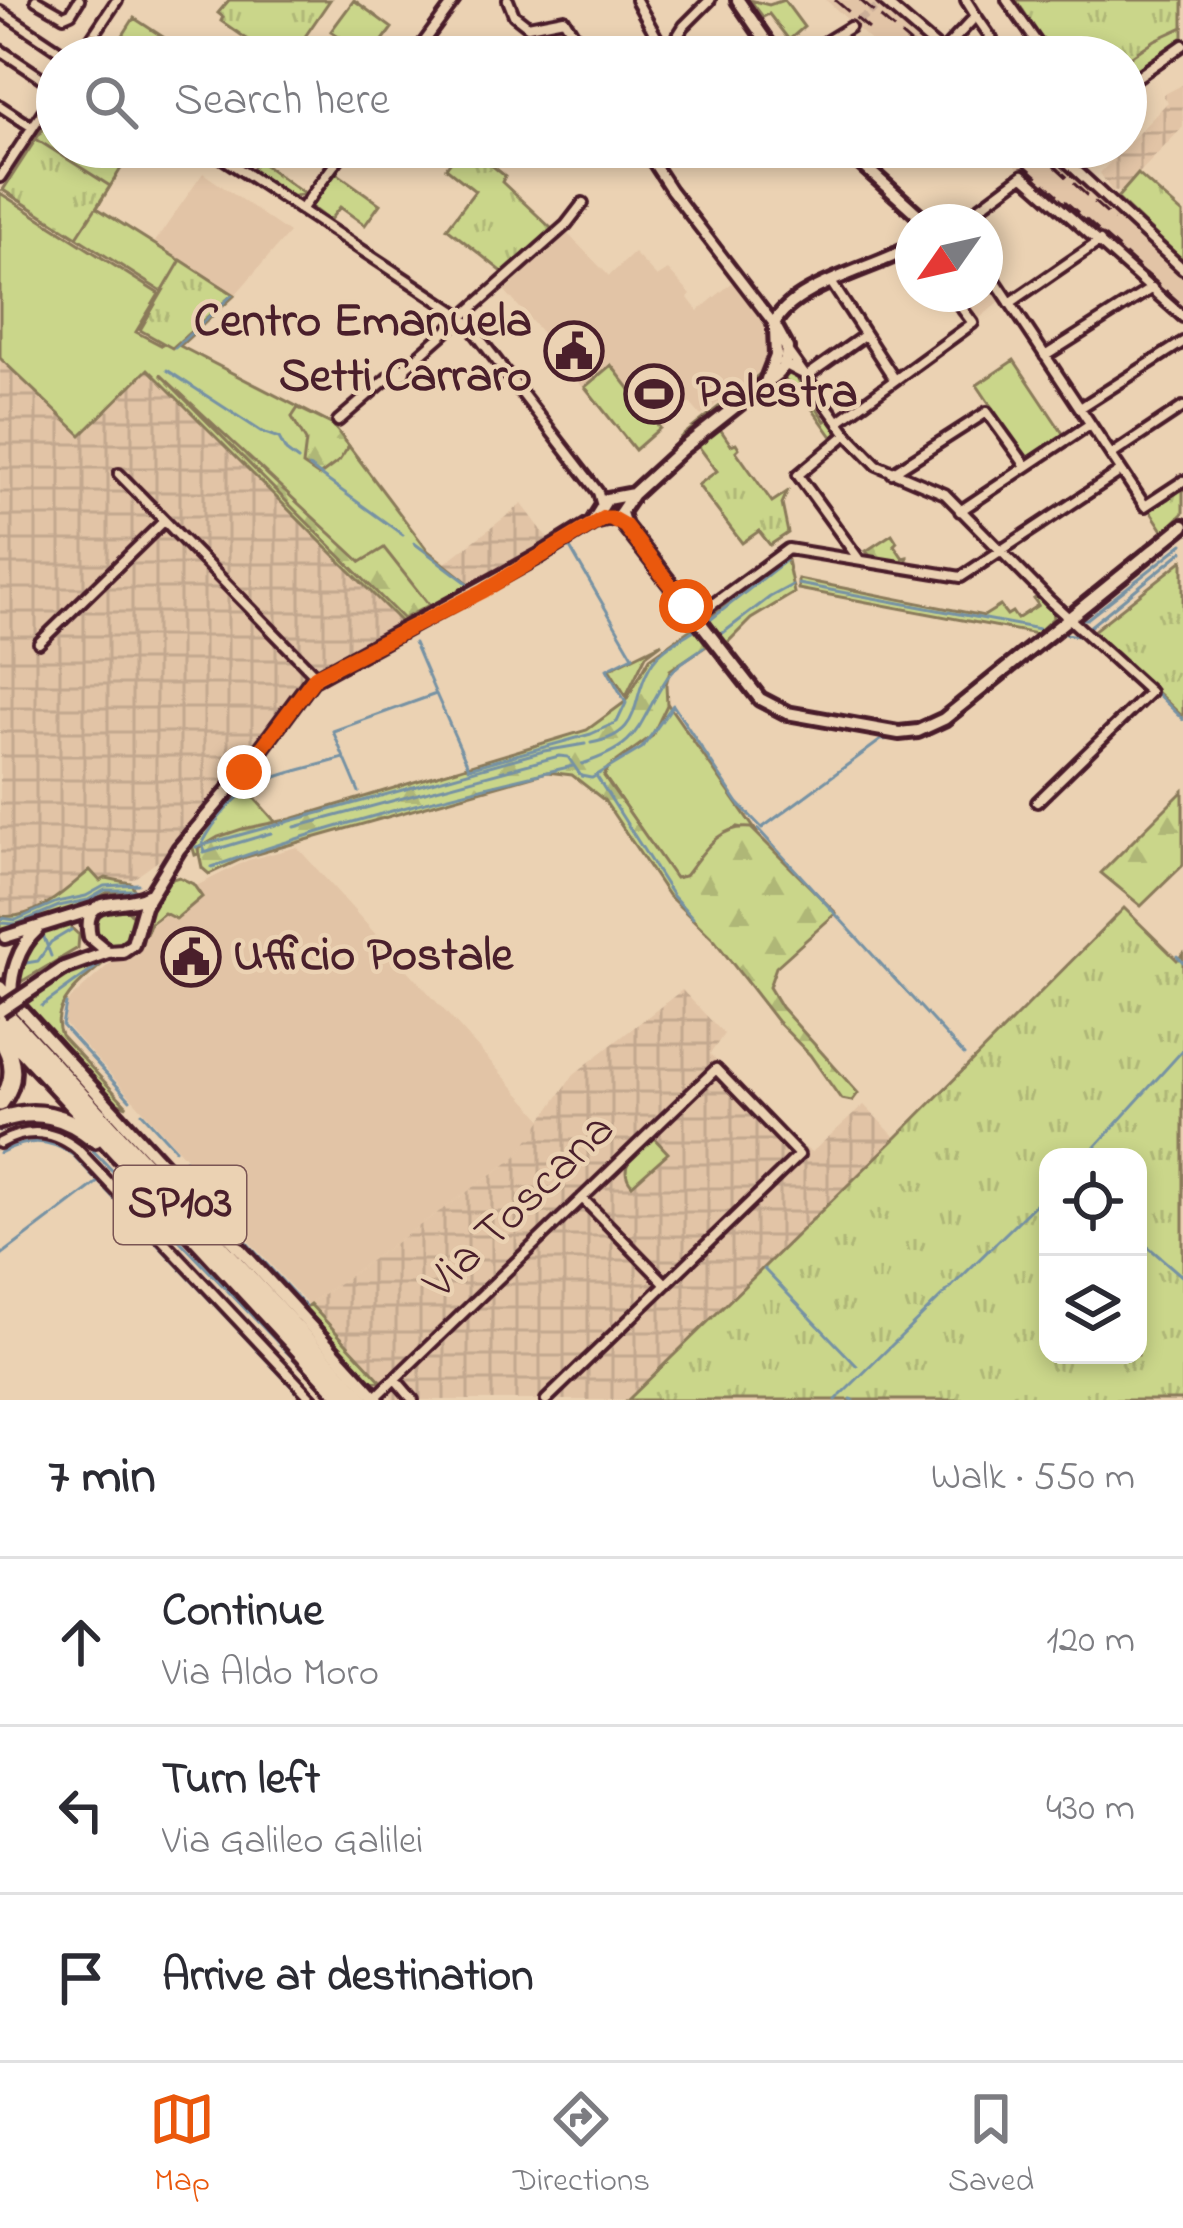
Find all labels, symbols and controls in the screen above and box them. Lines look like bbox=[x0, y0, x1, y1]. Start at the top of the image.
search box bbox=[36, 36, 1147, 168]
icon: search bbox=[78, 69, 144, 135]
text: Search here bbox=[174, 69, 390, 135]
north arrow bbox=[895, 204, 1003, 312]
place label: Centro Emanuela Setti Carraro bbox=[194, 288, 532, 413]
public building icon: Centro Emanuela Setti Carraro bbox=[543, 320, 605, 382]
place label: Palestra bbox=[696, 359, 858, 429]
sports icon: Palestra bbox=[623, 363, 685, 425]
route start bbox=[659, 579, 713, 633]
route end bbox=[217, 745, 271, 799]
place label: Ufficio Postale bbox=[233, 922, 515, 992]
public building icon: Ufficio Postale bbox=[160, 926, 222, 988]
street label: Via Toscana bbox=[407, 1097, 632, 1317]
map controls bbox=[1039, 1148, 1147, 1364]
button: locate bbox=[1039, 1148, 1147, 1256]
road number: SP103 bbox=[114, 1166, 246, 1244]
button: layers bbox=[1039, 1256, 1147, 1364]
text: 7 min bbox=[48, 1441, 156, 1516]
text: Walk · 550 m bbox=[931, 1450, 1135, 1507]
text: Continue bbox=[162, 1580, 323, 1646]
icon: ahead bbox=[48, 1609, 114, 1675]
text: 120 m bbox=[1046, 1613, 1135, 1670]
text: Via Aldo Moro bbox=[162, 1646, 379, 1703]
text: Turn left bbox=[162, 1748, 320, 1814]
icon: left bbox=[48, 1777, 114, 1843]
text: 430 m bbox=[1046, 1781, 1135, 1838]
text: Via Galileo Galilei bbox=[162, 1814, 423, 1871]
icon: arrive bbox=[48, 1945, 114, 2011]
text: Arrive at destination bbox=[162, 1945, 533, 2011]
tab: Map bbox=[149, 2086, 215, 2206]
tab: Directions bbox=[513, 2086, 650, 2206]
tab: Saved bbox=[948, 2086, 1034, 2206]

